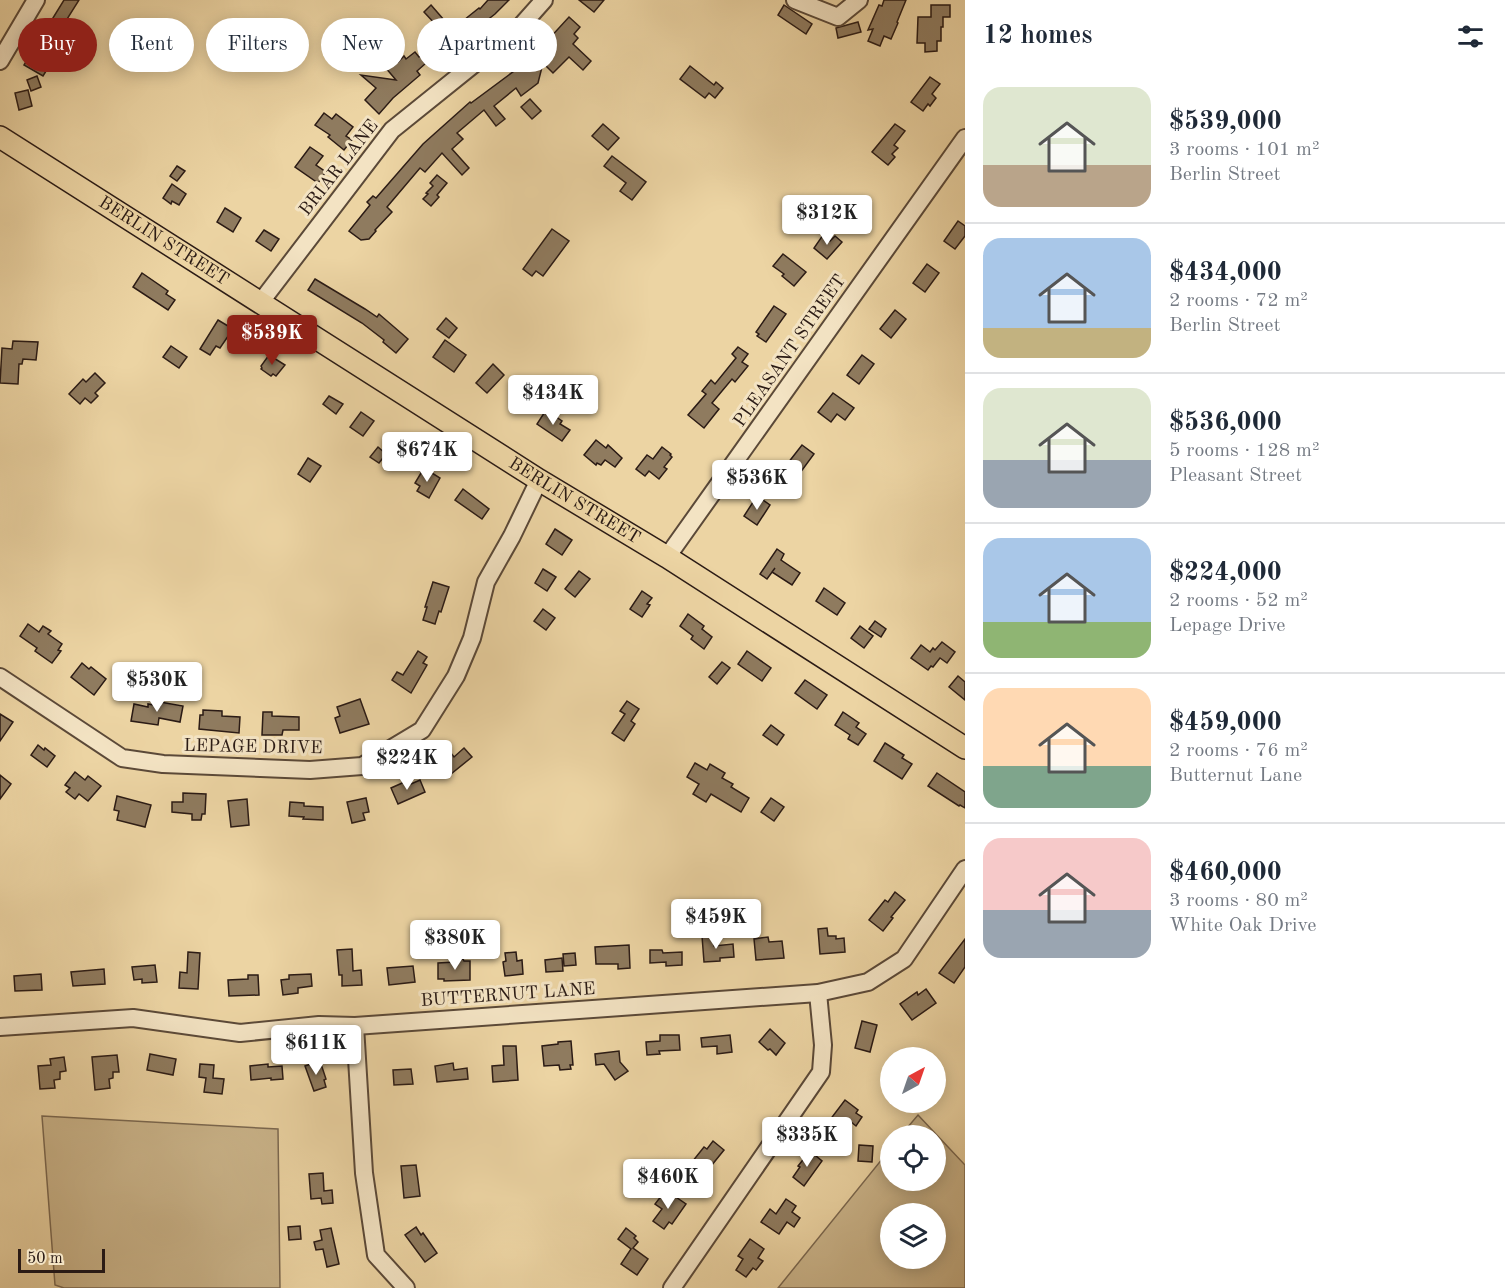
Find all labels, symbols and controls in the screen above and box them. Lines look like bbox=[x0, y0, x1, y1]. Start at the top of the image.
chip: Buy bbox=[18, 18, 97, 72]
chip: Rent bbox=[109, 18, 194, 72]
chip: Filters bbox=[206, 18, 309, 72]
chip: New bbox=[321, 18, 405, 72]
chip: Apartment bbox=[417, 18, 557, 72]
icon: filters bbox=[1454, 20, 1487, 53]
text: 12 homes bbox=[983, 23, 1092, 49]
text: $539,000 bbox=[1169, 109, 1282, 135]
icon: home bbox=[1031, 111, 1103, 183]
street label: BRIAR LANE bbox=[296, 117, 382, 219]
text: 3 rooms · 101 m² bbox=[1169, 140, 1319, 160]
text: Berlin Street bbox=[1169, 165, 1280, 185]
street label: BERLIN STREET bbox=[95, 193, 232, 289]
pin: $312K bbox=[785, 195, 869, 246]
text: $312K bbox=[796, 204, 858, 224]
text: $434,000 bbox=[1169, 260, 1282, 286]
icon: home bbox=[1031, 262, 1103, 334]
street label: PLEASANT STREET bbox=[731, 272, 849, 430]
text: 2 rooms · 72 m² bbox=[1169, 291, 1308, 311]
pin: $539K bbox=[230, 315, 314, 366]
text: Berlin Street bbox=[1169, 316, 1280, 336]
text: $539K bbox=[241, 324, 303, 344]
pin: $434K bbox=[511, 375, 595, 426]
text: $434K bbox=[522, 384, 584, 404]
text: $536,000 bbox=[1169, 410, 1282, 436]
icon: home bbox=[1031, 412, 1103, 484]
pin: $674K bbox=[385, 432, 469, 483]
text: $674K bbox=[396, 441, 458, 461]
text: 5 rooms · 128 m² bbox=[1169, 441, 1319, 461]
street label: BERLIN STREET bbox=[505, 454, 643, 548]
pin: $536K bbox=[715, 460, 799, 511]
text: Pleasant Street bbox=[1169, 466, 1302, 486]
text: $536K bbox=[726, 469, 788, 489]
text: $224,000 bbox=[1169, 560, 1282, 586]
icon: home bbox=[1031, 562, 1103, 634]
text: 2 rooms · 52 m² bbox=[1169, 591, 1308, 611]
text: Lepage Drive bbox=[1169, 616, 1285, 636]
pin: $530K bbox=[115, 662, 199, 713]
text: $530K bbox=[126, 671, 188, 691]
text: $459,000 bbox=[1169, 710, 1282, 736]
icon: home bbox=[1031, 712, 1103, 784]
street label: LEPAGE DRIVE bbox=[183, 737, 323, 757]
pin: $224K bbox=[365, 740, 449, 791]
text: 2 rooms · 76 m² bbox=[1169, 741, 1308, 761]
text: $224K bbox=[376, 749, 438, 769]
text: Butternut Lane bbox=[1169, 766, 1302, 786]
text: $460,000 bbox=[1169, 860, 1282, 886]
icon: home bbox=[1031, 862, 1103, 934]
text: 3 rooms · 80 m² bbox=[1169, 891, 1308, 911]
pin: $459K bbox=[674, 899, 758, 950]
text: $459K bbox=[685, 908, 747, 928]
text: White Oak Drive bbox=[1169, 916, 1316, 936]
pin: $380K bbox=[413, 920, 497, 971]
text: $380K bbox=[424, 929, 486, 949]
street label: BUTTERNUT LANE bbox=[420, 980, 596, 1010]
pin: $611K bbox=[274, 1025, 358, 1076]
text: $611K bbox=[285, 1034, 347, 1054]
north arrow bbox=[880, 1047, 946, 1113]
map controls bbox=[880, 1047, 946, 1269]
pin: $335K bbox=[765, 1117, 849, 1168]
button: locate bbox=[880, 1125, 946, 1191]
text: $335K bbox=[776, 1126, 838, 1146]
pin: $460K bbox=[626, 1159, 710, 1210]
text: $460K bbox=[637, 1168, 699, 1188]
button: layers bbox=[880, 1203, 946, 1269]
scale bar bbox=[18, 1246, 105, 1274]
text: 50 m bbox=[27, 1251, 63, 1267]

